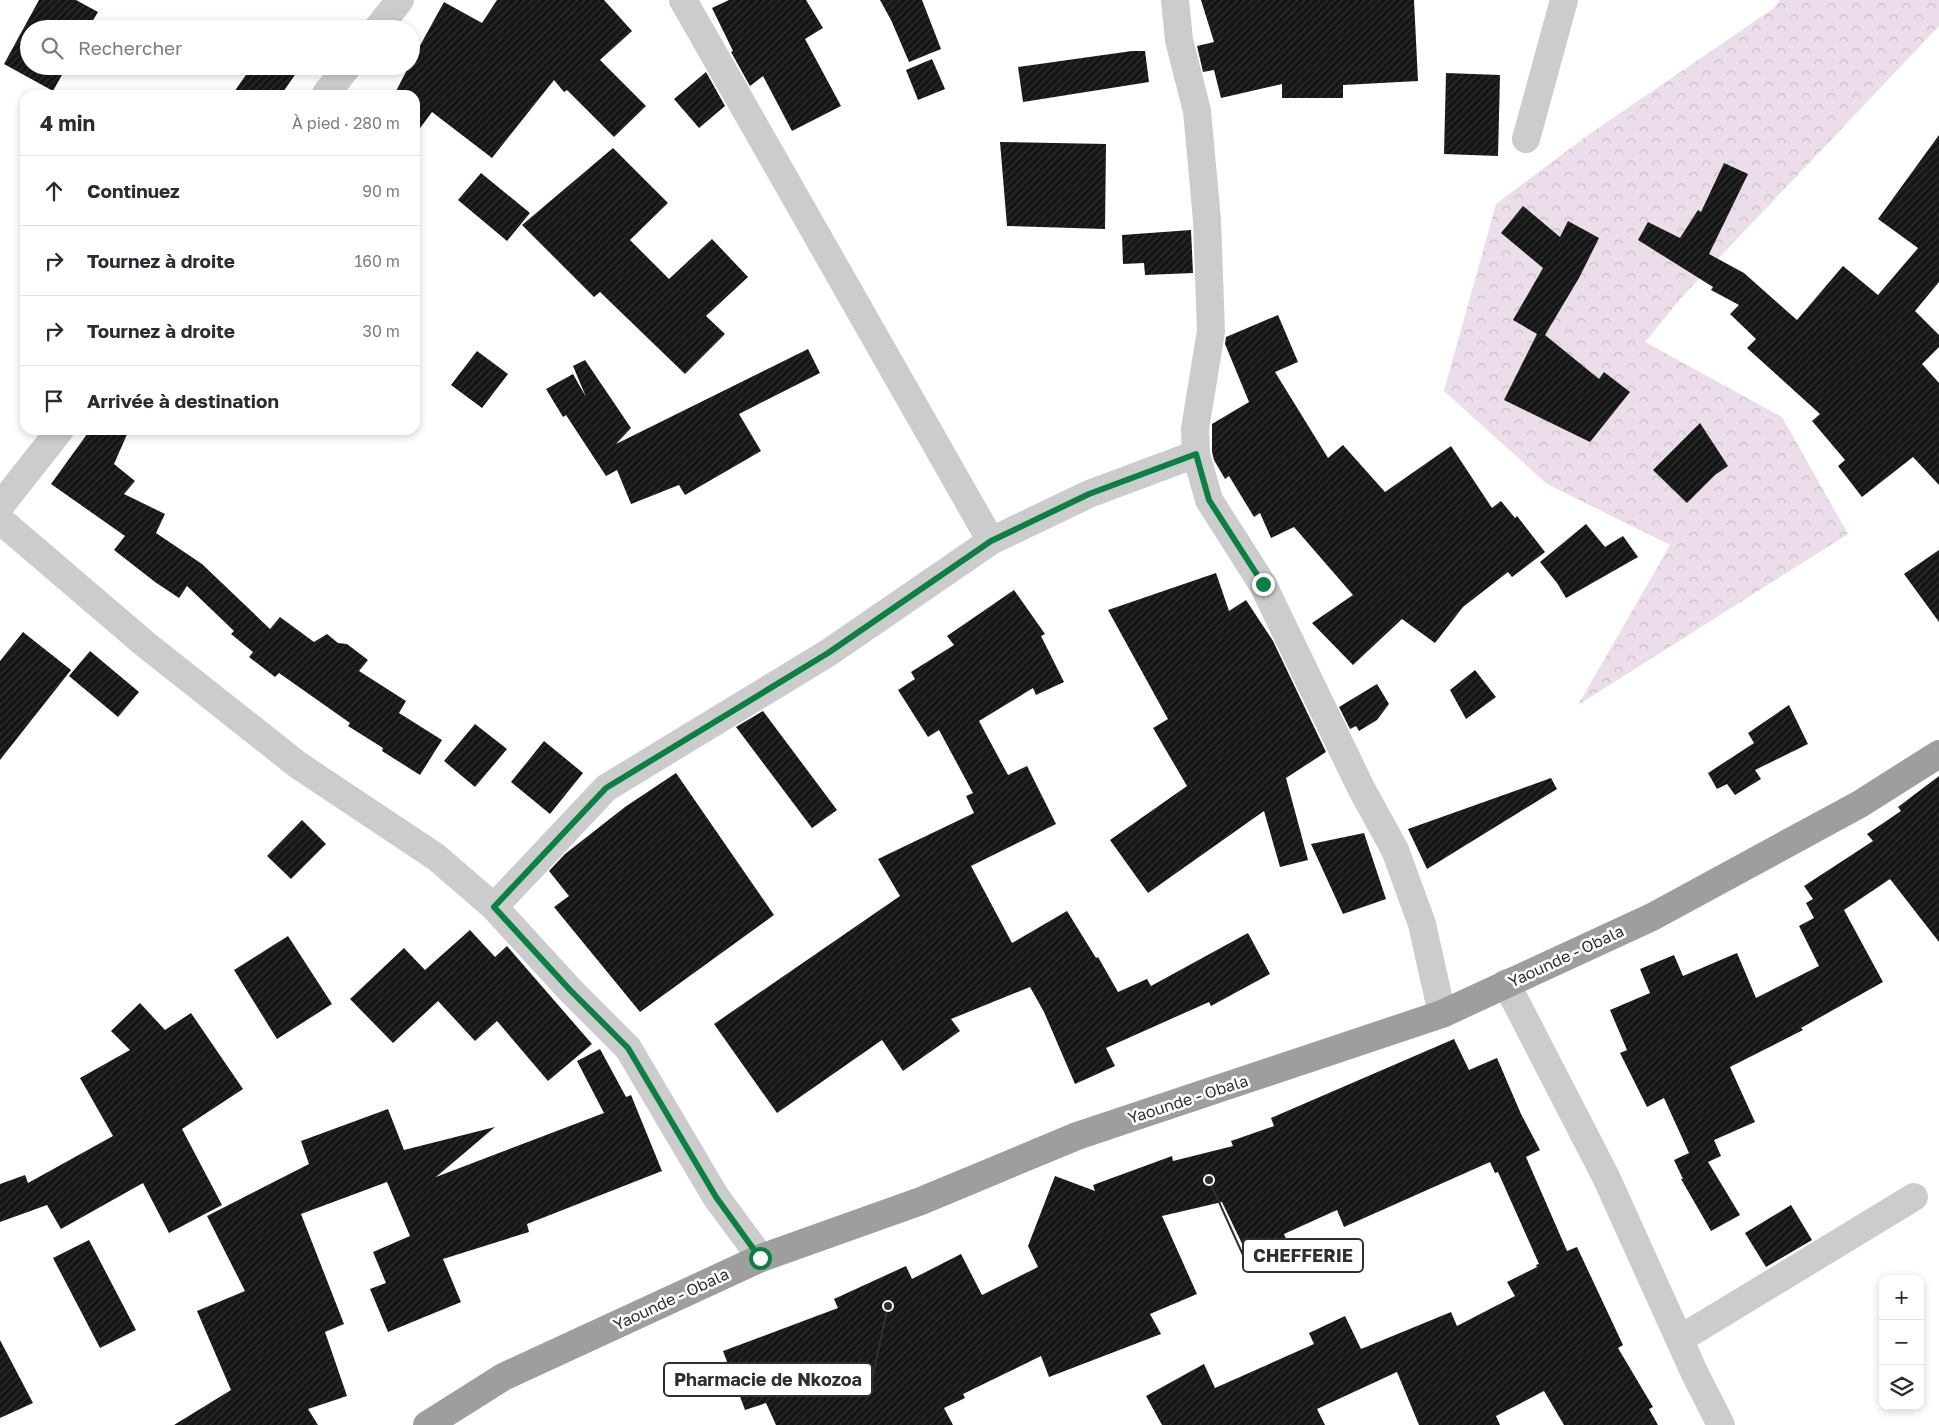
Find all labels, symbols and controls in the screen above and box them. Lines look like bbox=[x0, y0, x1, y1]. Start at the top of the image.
search box bbox=[20, 20, 420, 75]
icon: search bbox=[38, 34, 66, 62]
text: Rechercher bbox=[78, 36, 183, 59]
text: 4 min bbox=[40, 110, 95, 136]
text: À pied · 280 m bbox=[292, 113, 400, 133]
icon: ahead bbox=[40, 177, 68, 205]
text: Continuez bbox=[87, 179, 180, 202]
text: 90 m bbox=[362, 181, 400, 201]
icon: right bbox=[40, 247, 68, 275]
text: Tournez à droite bbox=[87, 249, 235, 272]
text: 160 m bbox=[354, 251, 400, 271]
icon: right bbox=[40, 317, 68, 345]
text: Tournez à droite bbox=[87, 319, 235, 342]
text: 30 m bbox=[363, 321, 400, 341]
icon: arrive bbox=[40, 387, 68, 415]
text: Arrivée à destination bbox=[87, 389, 279, 412]
route end bbox=[1252, 573, 1275, 596]
street label: Yaounde - Obala bbox=[1505, 920, 1627, 992]
street label: Yaounde - Obala bbox=[1125, 1070, 1251, 1128]
callout: CHEFFERIE bbox=[1243, 1239, 1363, 1272]
text: CHEFFERIE bbox=[1253, 1244, 1353, 1266]
route start bbox=[749, 1247, 772, 1270]
street label: Yaounde - Obala bbox=[610, 1263, 732, 1335]
map controls bbox=[1879, 1275, 1924, 1410]
button: + bbox=[1879, 1275, 1924, 1320]
button: − bbox=[1879, 1320, 1924, 1365]
callout: Pharmacie de Nkozoa bbox=[664, 1363, 872, 1396]
button: layers bbox=[1879, 1365, 1924, 1410]
text: Pharmacie de Nkozoa bbox=[674, 1368, 862, 1390]

